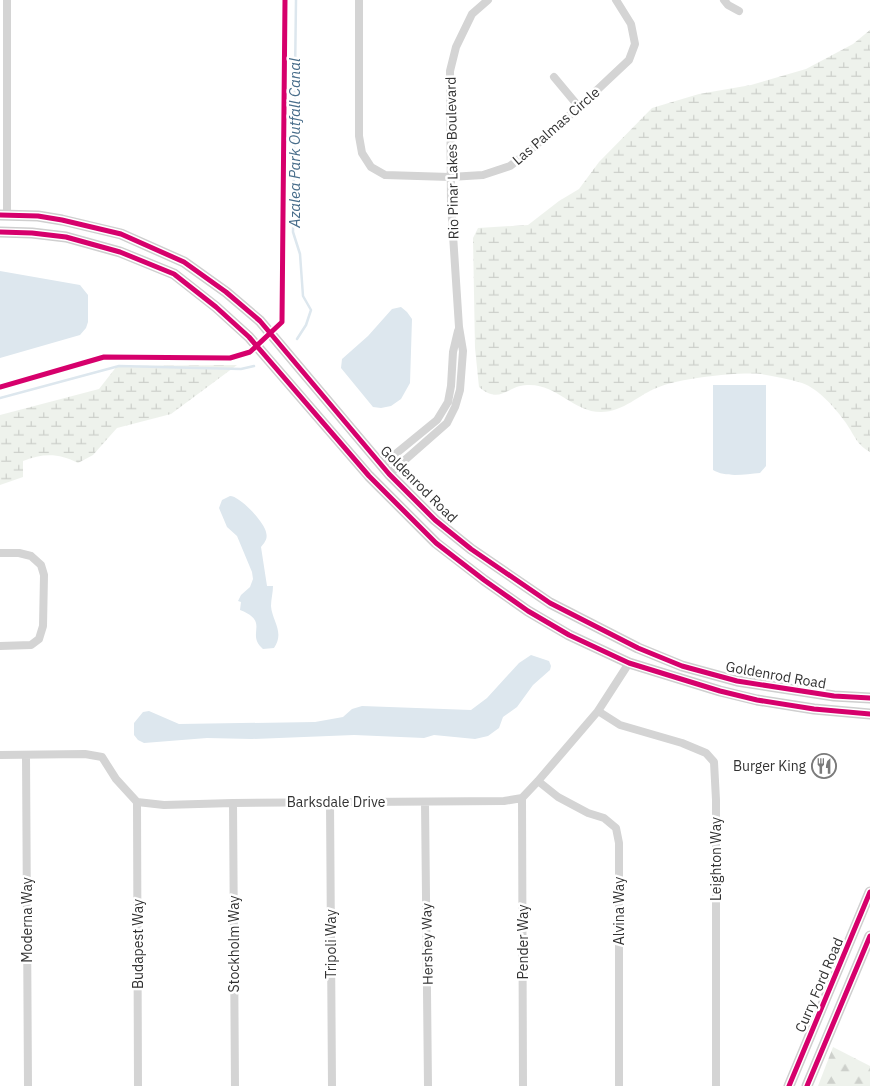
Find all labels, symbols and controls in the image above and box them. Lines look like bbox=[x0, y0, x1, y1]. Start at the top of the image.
water label: Azalea Park Outfall Canal bbox=[285, 58, 304, 229]
street label: Rio Pinar Lakes Boulevard bbox=[442, 77, 462, 239]
street label: Las Palmas Circle bbox=[509, 83, 604, 169]
street label: Goldenrod Road bbox=[377, 442, 461, 526]
street label: Goldenrod Road bbox=[724, 657, 828, 693]
restaurant icon: Burger King bbox=[811, 753, 837, 779]
place label: Burger King bbox=[733, 757, 807, 775]
street label: Barksdale Drive bbox=[287, 793, 386, 811]
street label: Leighton Way bbox=[707, 817, 725, 901]
street label: Moderna Way bbox=[18, 877, 36, 963]
street label: Alvina Way bbox=[610, 877, 628, 945]
street label: Stockholm Way bbox=[225, 895, 243, 993]
street label: Budapest Way bbox=[129, 899, 147, 989]
street label: Hershey Way bbox=[417, 903, 437, 985]
street label: Pender Way bbox=[514, 905, 532, 979]
street label: Tripoli Way bbox=[322, 909, 340, 979]
street label: Curry Ford Road bbox=[791, 935, 847, 1035]

